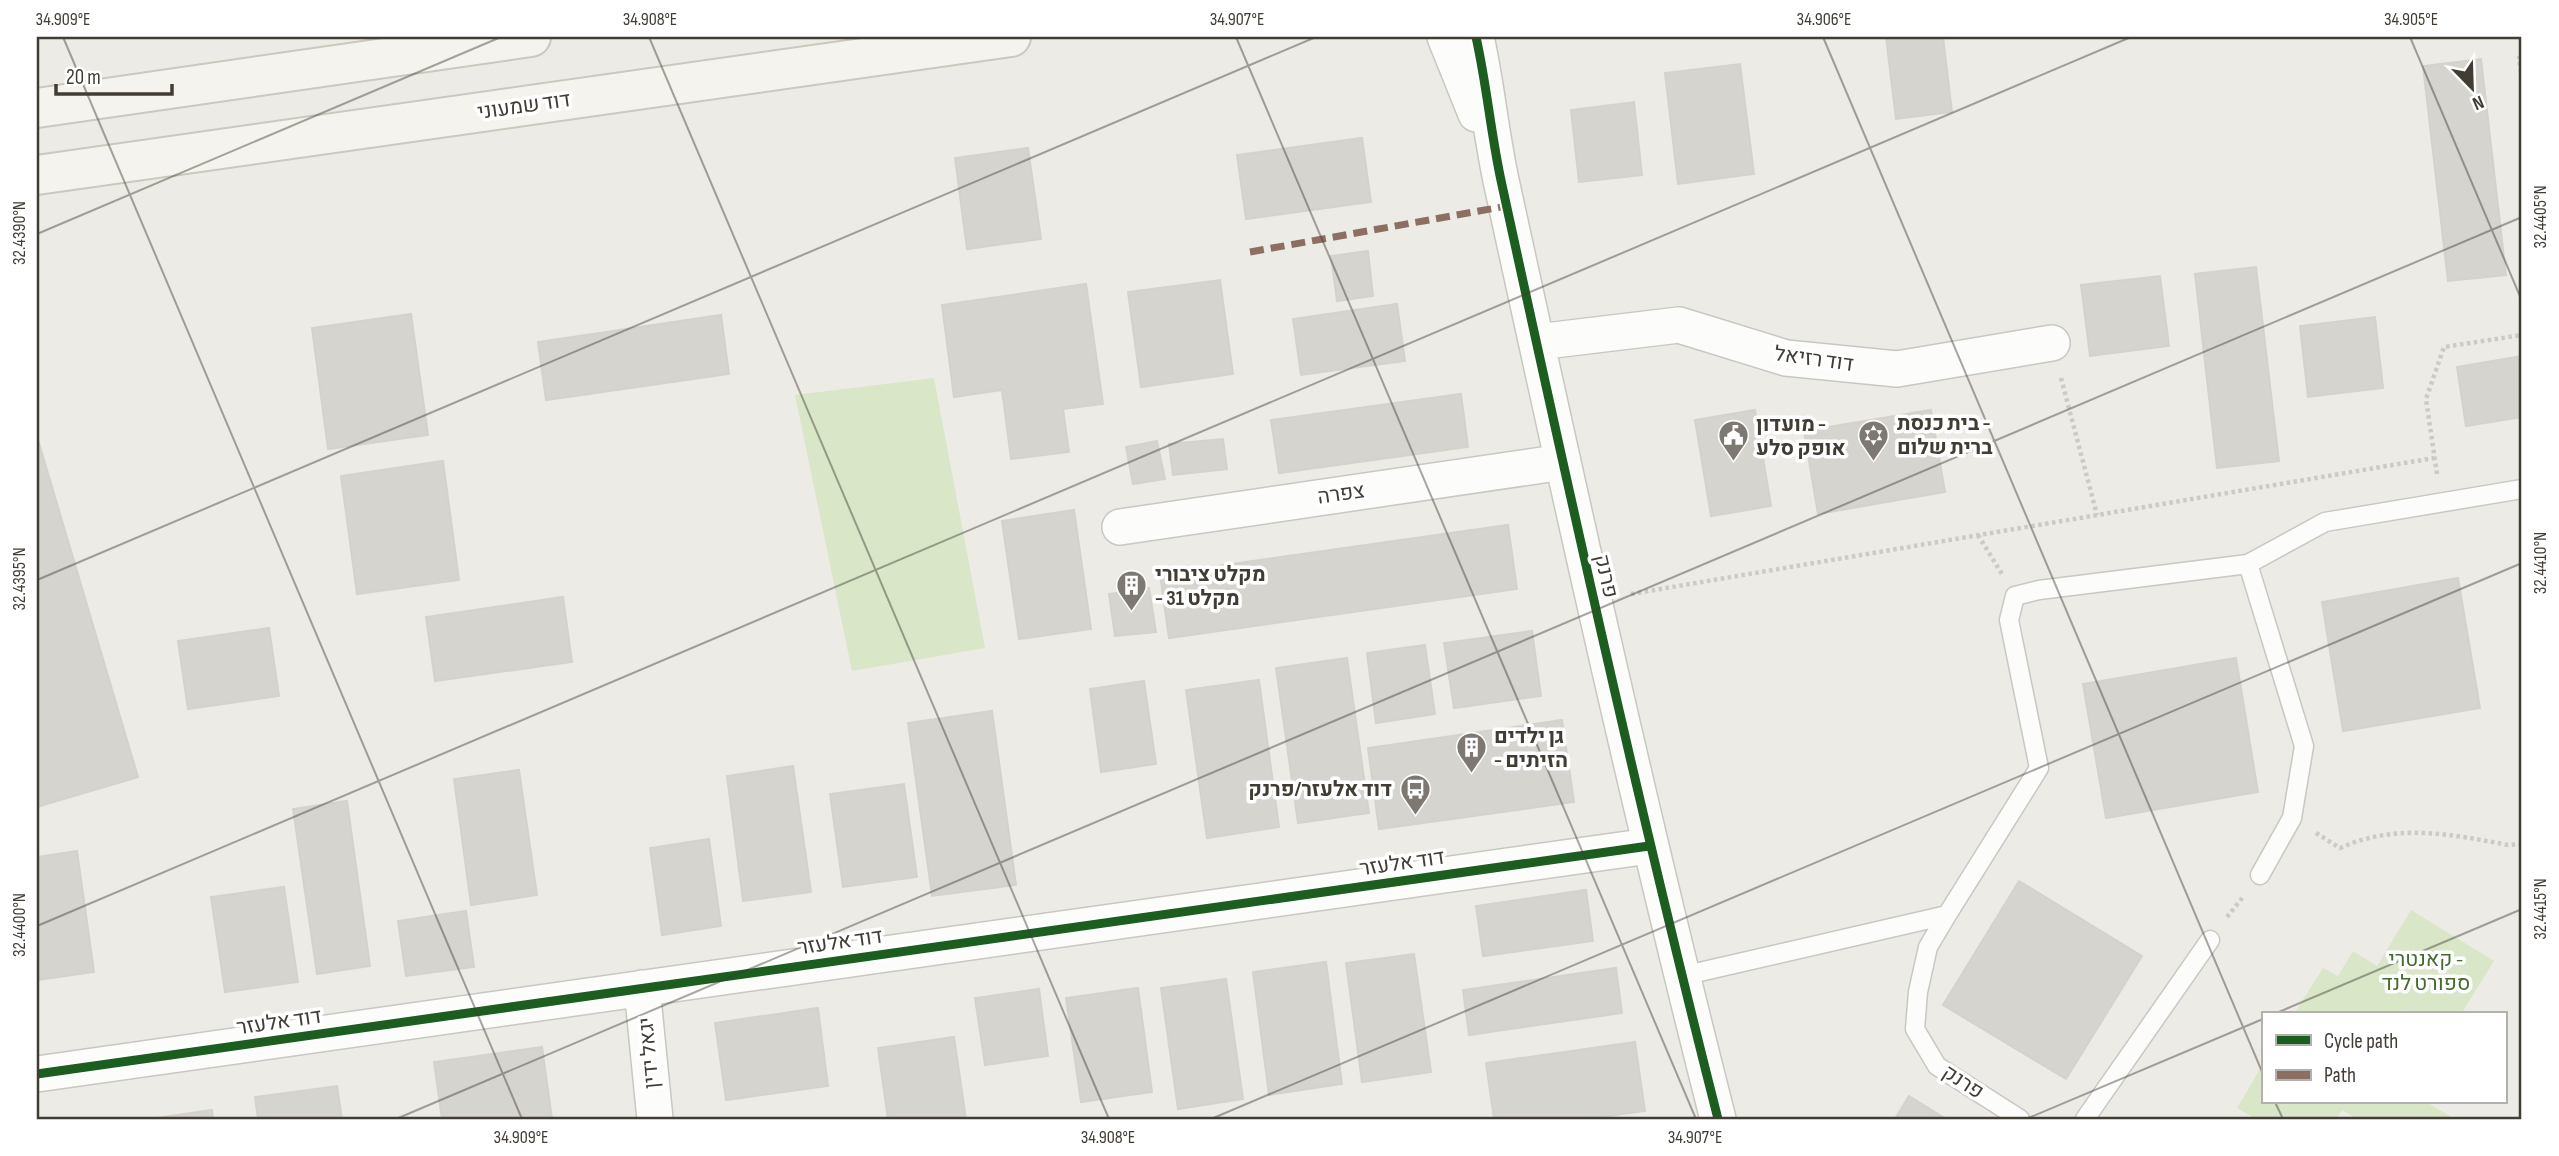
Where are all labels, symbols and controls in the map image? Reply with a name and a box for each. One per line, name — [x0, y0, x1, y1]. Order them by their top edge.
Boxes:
text: 34.909°E — [36, 9, 90, 30]
text: 34.908°E — [623, 9, 677, 30]
text: 34.907°E — [1210, 9, 1264, 30]
text: 34.906°E — [1797, 9, 1851, 30]
text: 34.905°E — [2384, 9, 2438, 30]
scale bar — [56, 52, 172, 96]
north arrow — [2436, 52, 2506, 122]
text: 20 m — [66, 65, 101, 90]
street label: דוד שמעוני — [476, 87, 572, 125]
text: N — [2469, 90, 2487, 115]
text: 32.4405°N — [2530, 185, 2551, 249]
text: 32.4390°N — [9, 201, 30, 265]
street label: דוד רזיאל — [1773, 341, 1855, 377]
place label: בית כנסת - ברית שלום — [1897, 411, 1993, 460]
place label: מועדון - אופק סלע — [1756, 412, 1846, 461]
synagogue icon: בית כנסת - ברית שלום — [1857, 418, 1891, 462]
public building icon: מועדון - אופק סלע — [1716, 419, 1750, 463]
street label: צפרה — [1316, 478, 1366, 510]
text: 32.4410°N — [2530, 532, 2551, 594]
text: 32.4395°N — [9, 547, 30, 611]
street label: פרנק — [1589, 552, 1623, 600]
place label: מקלט ציבורי - מקלט 31 — [1155, 562, 1266, 611]
building icon: מקלט ציבורי - מקלט 31 — [1115, 569, 1149, 613]
place label: גן ילדים - הזיתים — [1494, 724, 1568, 773]
building icon: גן ילדים - הזיתים — [1454, 731, 1488, 775]
bus stop icon: דוד אלעזר/פרנק — [1398, 772, 1432, 816]
place label: דוד אלעזר/פרנק — [1248, 777, 1392, 802]
street label: דוד אלעזר — [1358, 845, 1446, 881]
text: 32.4415°N — [2530, 878, 2551, 940]
text: 32.4400°N — [9, 893, 30, 957]
street label: דוד אלעזר — [796, 924, 884, 960]
park label: קאנטרי - ספורט לנד — [2382, 947, 2470, 996]
street label: דוד אלעזר — [235, 1004, 323, 1040]
legend — [2262, 1012, 2506, 1104]
street label: יגאל ידין — [633, 1016, 665, 1090]
text: Cycle path — [2324, 1029, 2398, 1054]
street label: פרנק — [1938, 1059, 1988, 1105]
text: Path — [2324, 1063, 2356, 1088]
text: 34.909°E — [494, 1127, 548, 1148]
text: 34.908°E — [1081, 1127, 1135, 1148]
text: 34.907°E — [1668, 1127, 1722, 1148]

